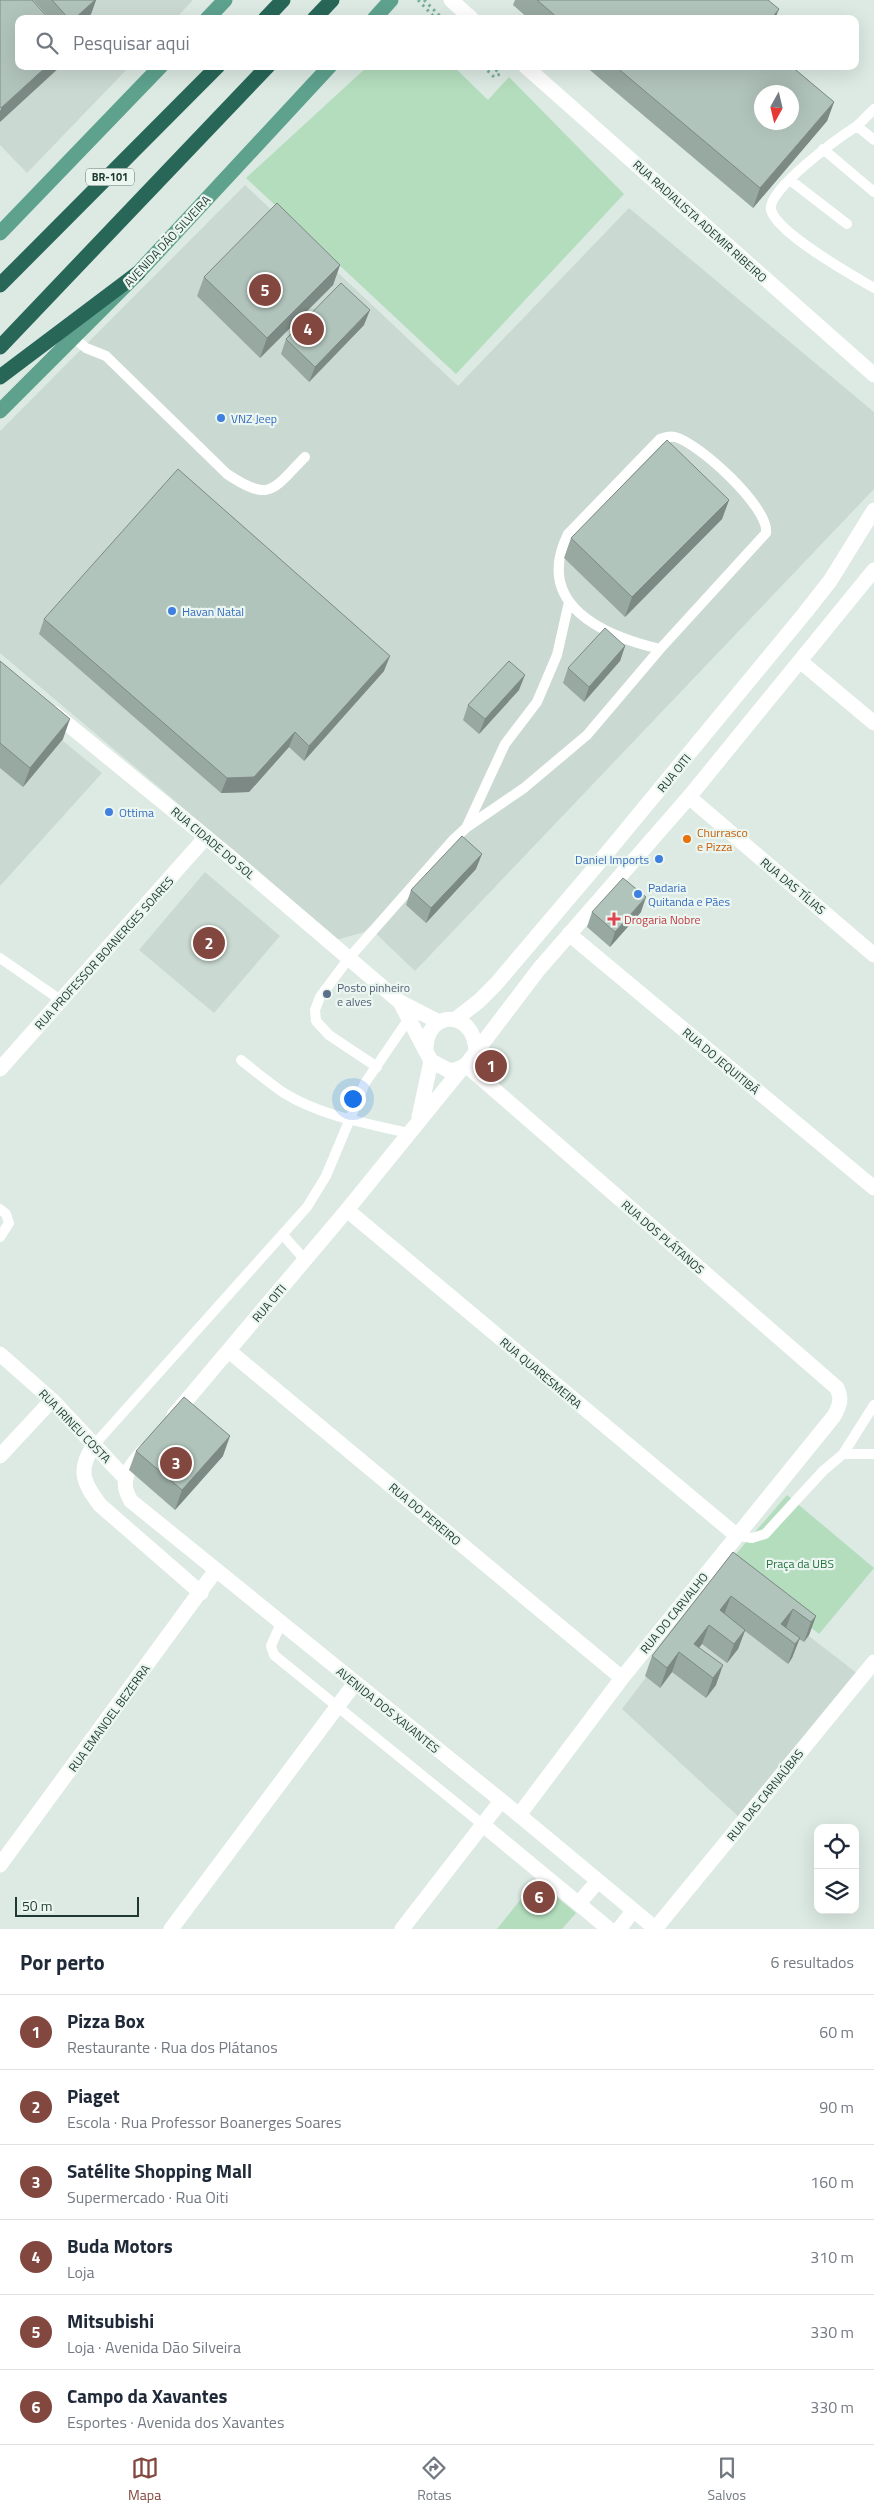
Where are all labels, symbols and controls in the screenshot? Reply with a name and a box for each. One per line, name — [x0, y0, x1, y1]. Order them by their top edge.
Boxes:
search box — [15, 15, 859, 70]
text: Pesquisar aqui — [73, 28, 190, 57]
icon: search — [33, 29, 61, 57]
north arrow — [754, 85, 799, 130]
street label: RUA RADIALISTA ADEMIR RIBEIRO — [629, 155, 771, 287]
road number: BR-101 — [86, 168, 134, 186]
street label: AVENIDA DÃO SILVEIRA — [119, 191, 215, 291]
pin: 5 — [249, 271, 281, 309]
pin: 4 — [292, 310, 324, 348]
place label: VNZ Jeep — [231, 409, 277, 428]
marker: VNZ Jeep — [215, 412, 227, 424]
place label: Havan Natal — [182, 602, 244, 621]
marker: Havan Natal — [166, 605, 178, 617]
street label: RUA OITI — [652, 750, 696, 796]
street label: RUA CIDADE DO SOL — [167, 802, 259, 884]
place label: Ottima — [119, 803, 154, 822]
marker: Ottima — [103, 806, 115, 818]
place label: Churrasco e Pizza — [697, 823, 748, 856]
marker: Churrasco e Pizza — [681, 833, 693, 845]
place label: Daniel Imports — [575, 850, 649, 869]
marker: Daniel Imports — [653, 853, 665, 865]
street label: RUA DAS TÍLIAS — [756, 853, 830, 919]
street label: RUA PROFESSOR BOANERGES SOARES — [30, 872, 178, 1034]
place label: Padaria Quitanda e Pães — [648, 878, 730, 911]
marker: Padaria Quitanda e Pães — [632, 888, 644, 900]
place label: Drogaria Nobre — [624, 910, 701, 929]
marker: Drogaria Nobre — [608, 913, 620, 925]
pin: 2 — [193, 924, 225, 962]
place label: Posto pinheiro e alves — [337, 978, 410, 1011]
marker: Posto pinheiro e alves — [321, 988, 333, 1000]
street label: RUA DO JEQUITIBÁ — [678, 1023, 764, 1099]
pin: 1 — [475, 1047, 507, 1085]
your location — [340, 1086, 366, 1112]
street label: RUA DOS PLÁTANOS — [617, 1196, 709, 1278]
street label: RUA OITI — [247, 1280, 291, 1326]
street label: RUA QUARESMEIRA — [496, 1333, 586, 1413]
street label: RUA IRINEU COSTA — [34, 1385, 116, 1467]
pin: 3 — [160, 1444, 192, 1482]
street label: RUA DO PEREIRO — [385, 1478, 465, 1550]
park label: Praça da UBS — [766, 1554, 834, 1573]
street label: RUA DO CARVALHO — [635, 1568, 713, 1658]
street label: RUA EMANOEL BEZERRA — [63, 1660, 155, 1776]
street label: AVENIDA DOS XAVANTES — [332, 1662, 444, 1758]
street label: RUA DAS CARNAÚBAS — [722, 1745, 808, 1845]
map controls — [814, 1824, 859, 1914]
button: locate — [814, 1824, 859, 1869]
button: layers — [814, 1869, 859, 1914]
pin: 6 — [523, 1878, 555, 1916]
scale bar — [15, 1894, 139, 1917]
text: 50 m — [22, 1895, 52, 1916]
text: Por perto — [20, 1946, 105, 1978]
text: 6 resultados — [770, 1950, 854, 1974]
text: Pizza Box — [67, 2006, 145, 2035]
text: 1 — [32, 2020, 40, 2044]
text: 60 m — [819, 2020, 854, 2044]
text: Restaurante · Rua dos Plátanos — [67, 2035, 278, 2059]
text: Piaget — [67, 2081, 120, 2110]
text: 2 — [32, 2095, 40, 2119]
text: 90 m — [819, 2095, 854, 2119]
text: Escola · Rua Professor Boanerges Soares — [67, 2110, 341, 2134]
text: Satélite Shopping Mall — [67, 2156, 252, 2185]
text: 3 — [32, 2170, 40, 2194]
text: 160 m — [810, 2170, 854, 2194]
text: Supermercado · Rua Oiti — [67, 2185, 229, 2209]
text: Buda Motors — [67, 2231, 173, 2260]
text: 4 — [32, 2245, 40, 2269]
text: 310 m — [810, 2245, 854, 2269]
text: Loja — [67, 2260, 95, 2284]
text: Mitsubishi — [67, 2306, 154, 2335]
text: 5 — [32, 2320, 40, 2344]
text: 330 m — [810, 2320, 854, 2344]
text: Loja · Avenida Dão Silveira — [67, 2335, 241, 2359]
text: Campo da Xavantes — [67, 2381, 227, 2410]
text: 6 — [32, 2395, 40, 2419]
text: 330 m — [810, 2395, 854, 2419]
text: Esportes · Avenida dos Xavantes — [67, 2410, 284, 2434]
tab: Mapa — [128, 2454, 161, 2505]
tab: Rotas — [417, 2454, 452, 2505]
tab: Salvos — [708, 2454, 746, 2505]

